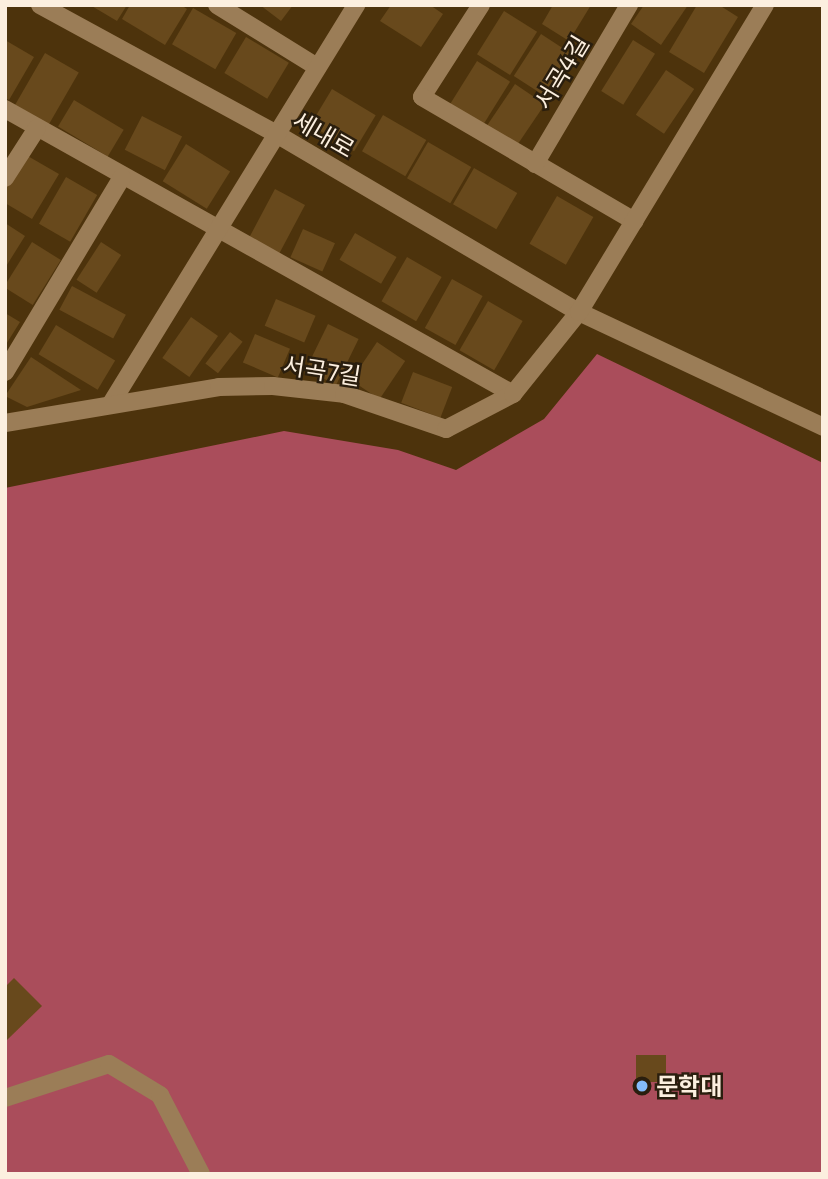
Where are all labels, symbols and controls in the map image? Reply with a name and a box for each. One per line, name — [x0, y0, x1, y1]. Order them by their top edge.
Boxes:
street label: 서곡4길 — [528, 30, 594, 114]
street label: 세내로 — [288, 105, 360, 163]
street label: 서곡7길 — [281, 350, 363, 390]
place label: 문학대 — [656, 1072, 722, 1100]
marker: 문학대 — [634, 1078, 650, 1094]

